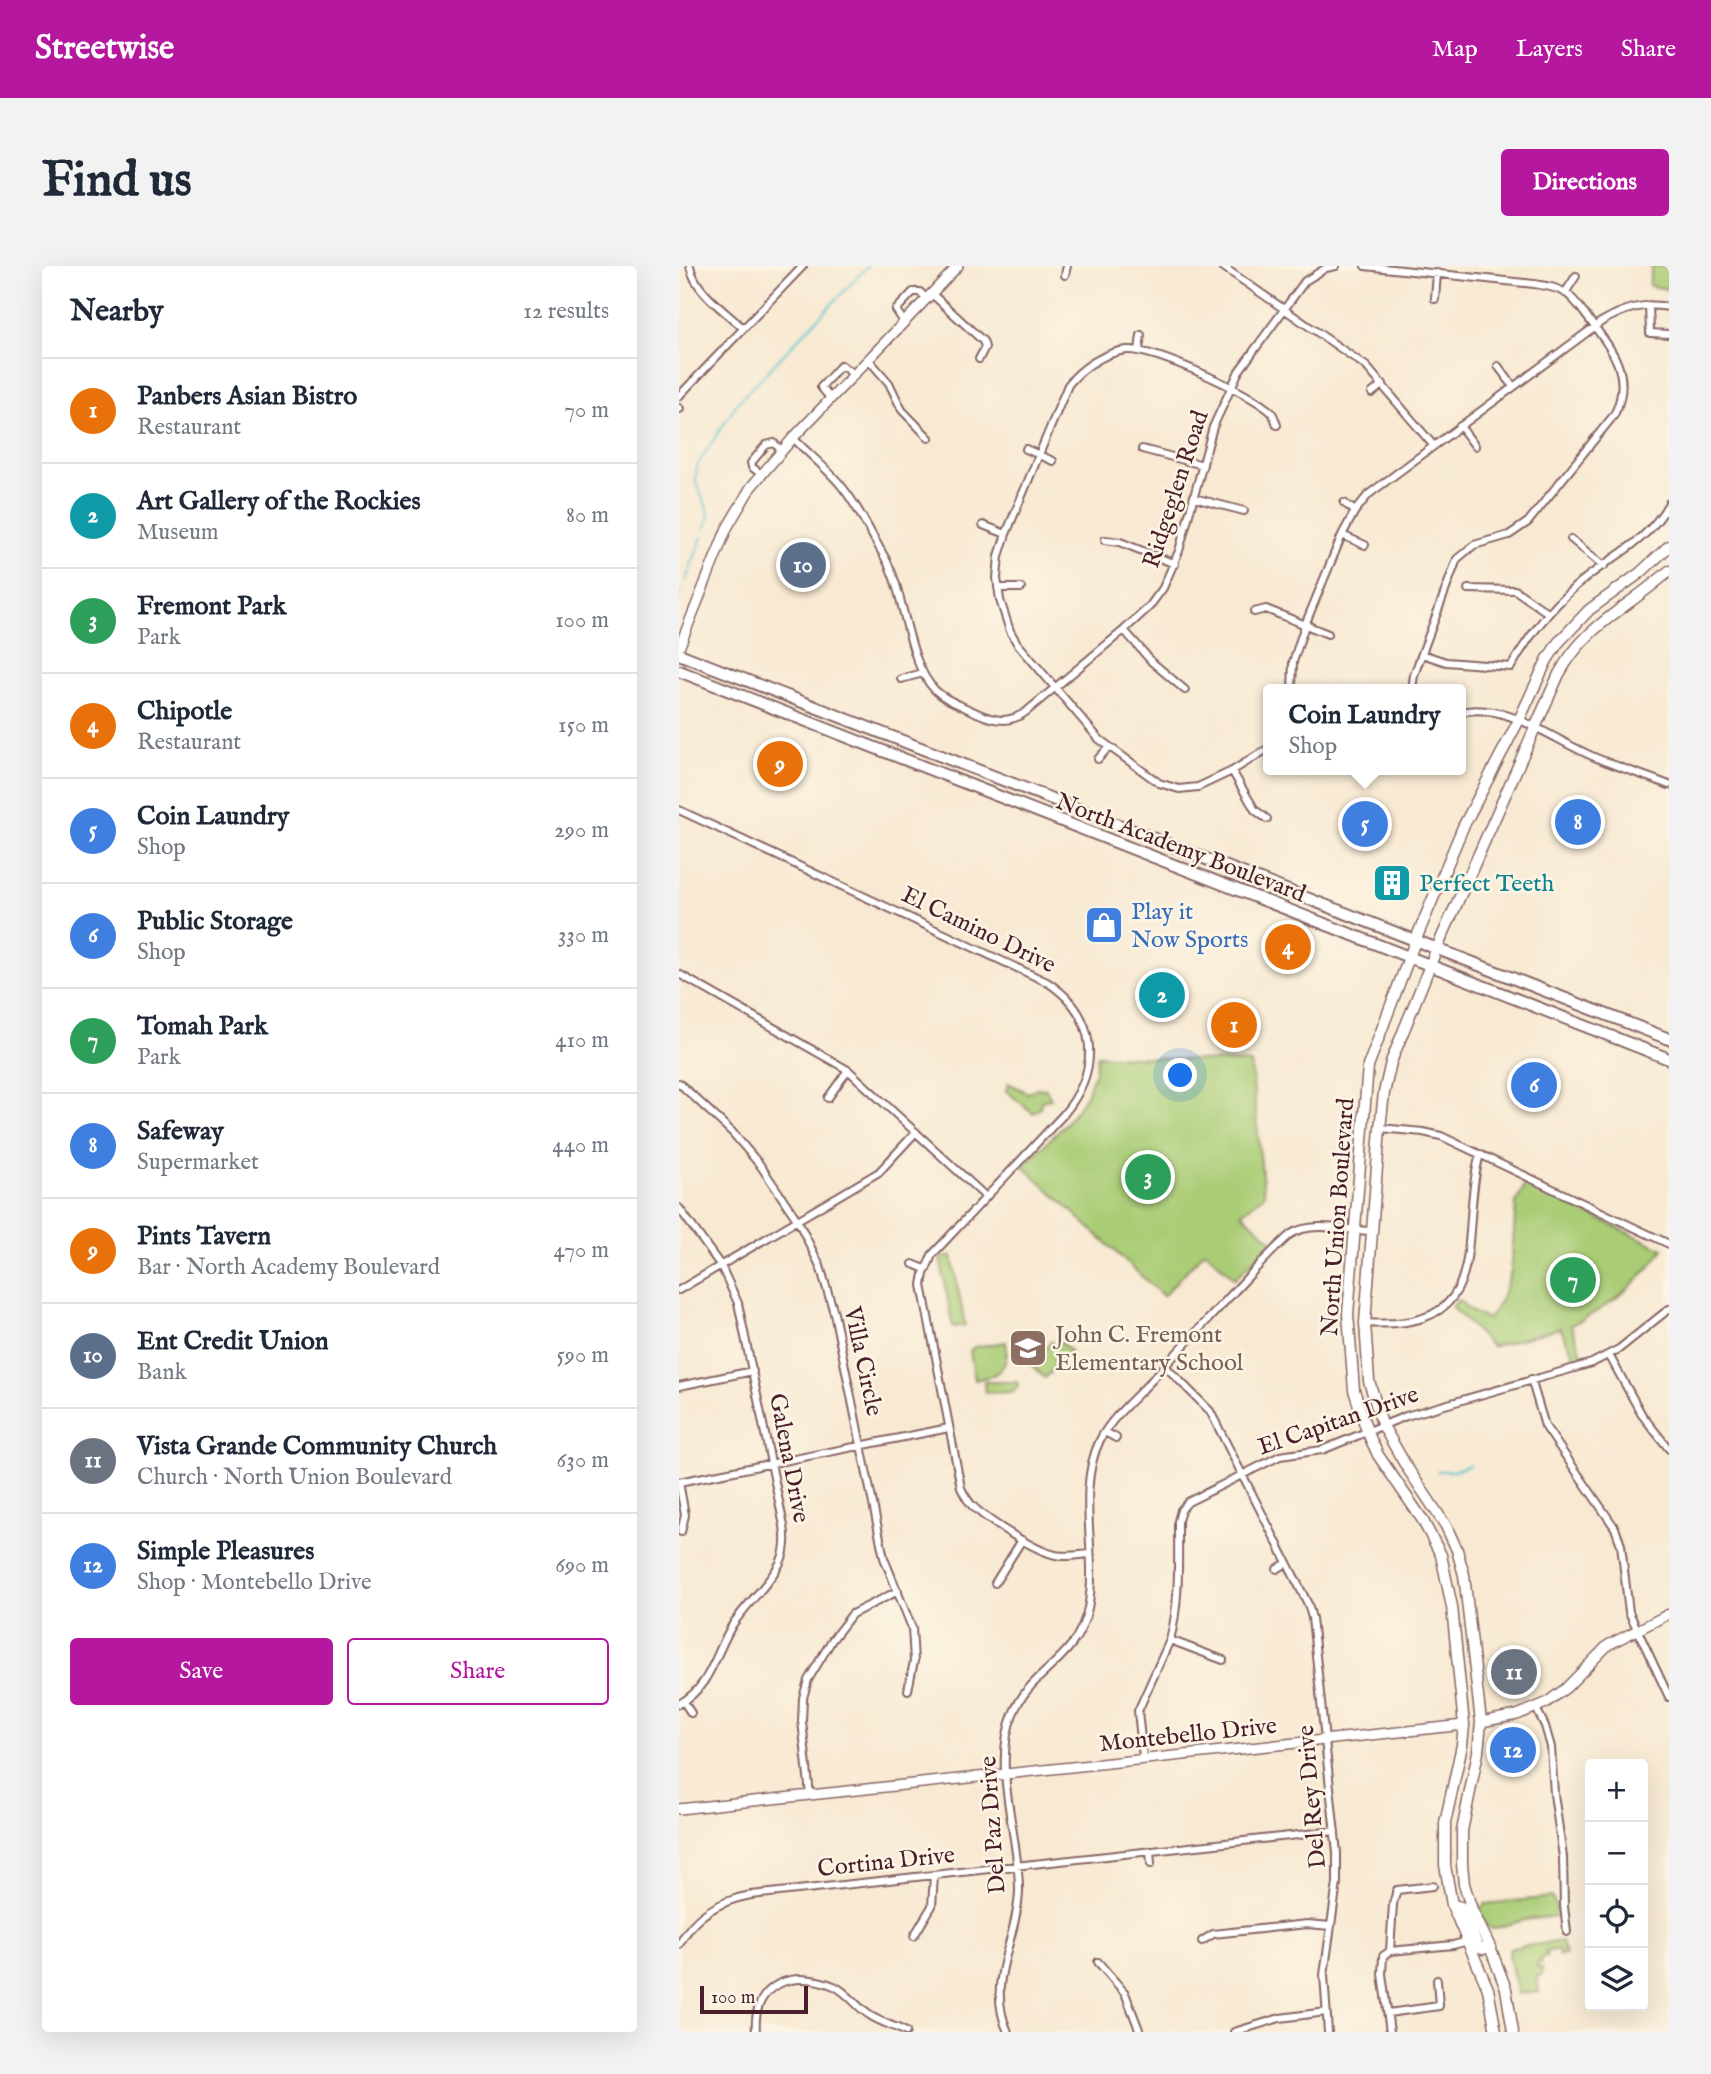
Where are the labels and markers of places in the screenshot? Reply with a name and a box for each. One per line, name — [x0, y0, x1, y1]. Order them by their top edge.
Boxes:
pin: 10 — [780, 539, 826, 591]
pin: 9 — [757, 738, 803, 790]
pin: 8 — [1555, 796, 1601, 848]
pin: 5 — [1342, 798, 1388, 850]
building icon: Perfect Teeth — [1371, 862, 1413, 904]
place label: Perfect Teeth — [1419, 869, 1554, 900]
place label: Play it Now Sports — [1131, 897, 1248, 956]
shop icon: Play it Now Sports — [1083, 904, 1125, 946]
pin: 4 — [1265, 921, 1311, 973]
pin: 2 — [1139, 969, 1185, 1021]
pin: 1 — [1211, 999, 1257, 1051]
pin: 6 — [1511, 1059, 1557, 1111]
pin: 3 — [1125, 1151, 1171, 1203]
pin: 7 — [1550, 1254, 1596, 1306]
place label: John C. Fremont Elementary School — [1052, 1320, 1244, 1379]
school or university icon: John C. Fremont Elementary School — [1007, 1327, 1049, 1369]
pin: 11 — [1491, 1646, 1537, 1698]
pin: 12 — [1490, 1724, 1536, 1776]

